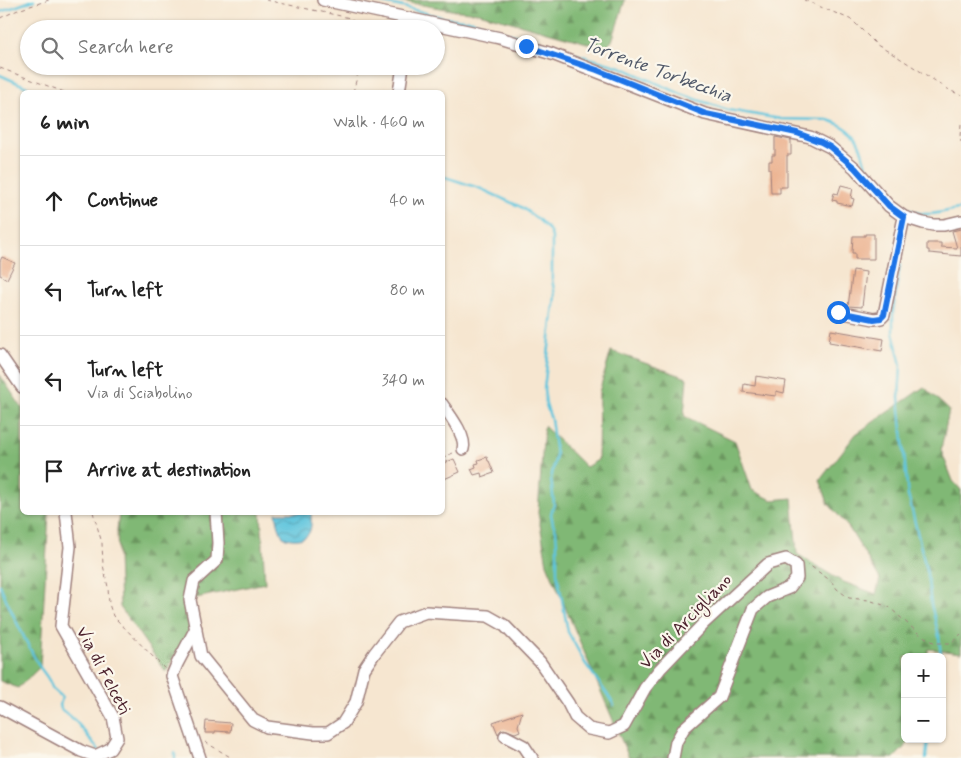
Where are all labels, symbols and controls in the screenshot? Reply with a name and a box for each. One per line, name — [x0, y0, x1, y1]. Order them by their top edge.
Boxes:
search box — [20, 20, 445, 75]
water label: Torrente Torbecchia — [580, 32, 736, 109]
icon: search — [38, 34, 66, 62]
text: Search here — [78, 35, 174, 60]
route end — [515, 35, 538, 58]
text: 6 min — [40, 109, 90, 137]
text: Walk · 460 m — [333, 112, 425, 133]
icon: ahead — [40, 187, 68, 215]
text: Continue — [87, 188, 158, 213]
text: 40 m — [389, 190, 425, 211]
icon: left — [40, 277, 68, 305]
text: Turn left — [87, 278, 163, 303]
text: 80 m — [390, 280, 425, 301]
route start — [827, 301, 850, 324]
text: Turn left — [87, 358, 163, 383]
icon: left — [40, 367, 68, 395]
text: 340 m — [381, 370, 425, 391]
text: Via di Sciabolino — [87, 383, 193, 404]
icon: arrive — [40, 457, 68, 485]
text: Arrive at destination — [87, 458, 251, 483]
street label: Via di Arcigliano — [634, 569, 738, 675]
street label: Via di Felceti — [70, 622, 136, 719]
map controls — [901, 653, 946, 743]
button: + — [901, 653, 946, 698]
button: − — [901, 698, 946, 743]

